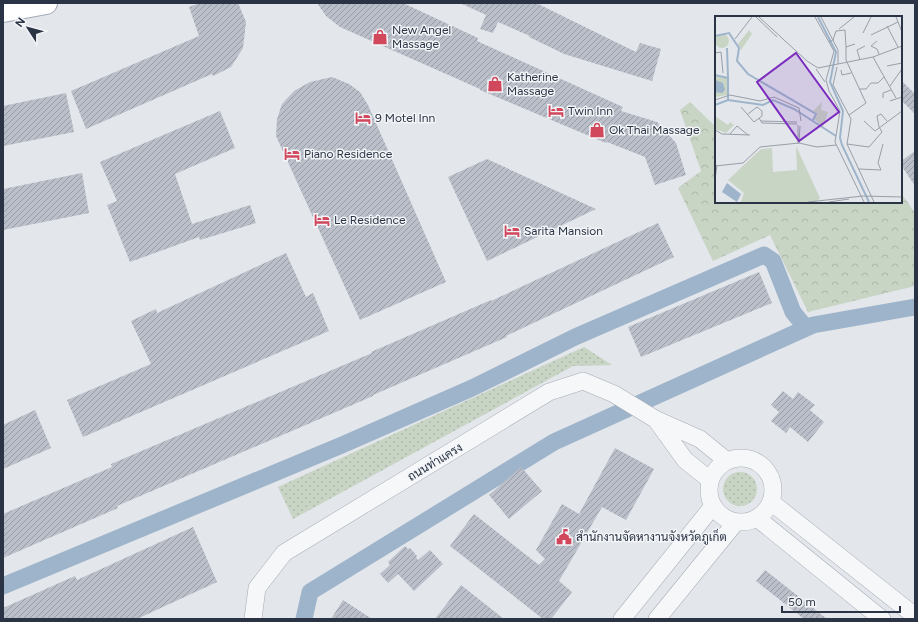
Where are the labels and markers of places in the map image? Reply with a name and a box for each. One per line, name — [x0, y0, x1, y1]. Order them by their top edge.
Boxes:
place label: New Angel Massage — [392, 23, 451, 51]
shop icon: New Angel Massage — [371, 28, 389, 46]
place label: Katherine Massage — [507, 70, 559, 98]
shop icon: Katherine Massage — [486, 75, 504, 93]
hotel icon: Twin Inn — [547, 102, 565, 120]
place label: Twin Inn — [568, 104, 613, 118]
hotel icon: 9 Motel Inn — [354, 109, 372, 127]
place label: 9 Motel Inn — [375, 111, 435, 125]
shop icon: Ok Thai Massage — [588, 121, 606, 139]
place label: Ok Thai Massage — [609, 123, 700, 137]
hotel icon: Piano Residence — [283, 145, 301, 163]
place label: Piano Residence — [304, 147, 393, 161]
hotel icon: Le Residence — [313, 211, 331, 229]
place label: Le Residence — [334, 213, 406, 227]
hotel icon: Sarita Mansion — [503, 222, 521, 240]
place label: Sarita Mansion — [524, 224, 603, 238]
public building icon: สำนักงานจัดหางานจังหวัดภูเก็ต — [555, 528, 573, 546]
place label: สำนักงานจัดหางานจังหวัดภูเก็ต — [576, 528, 727, 545]

